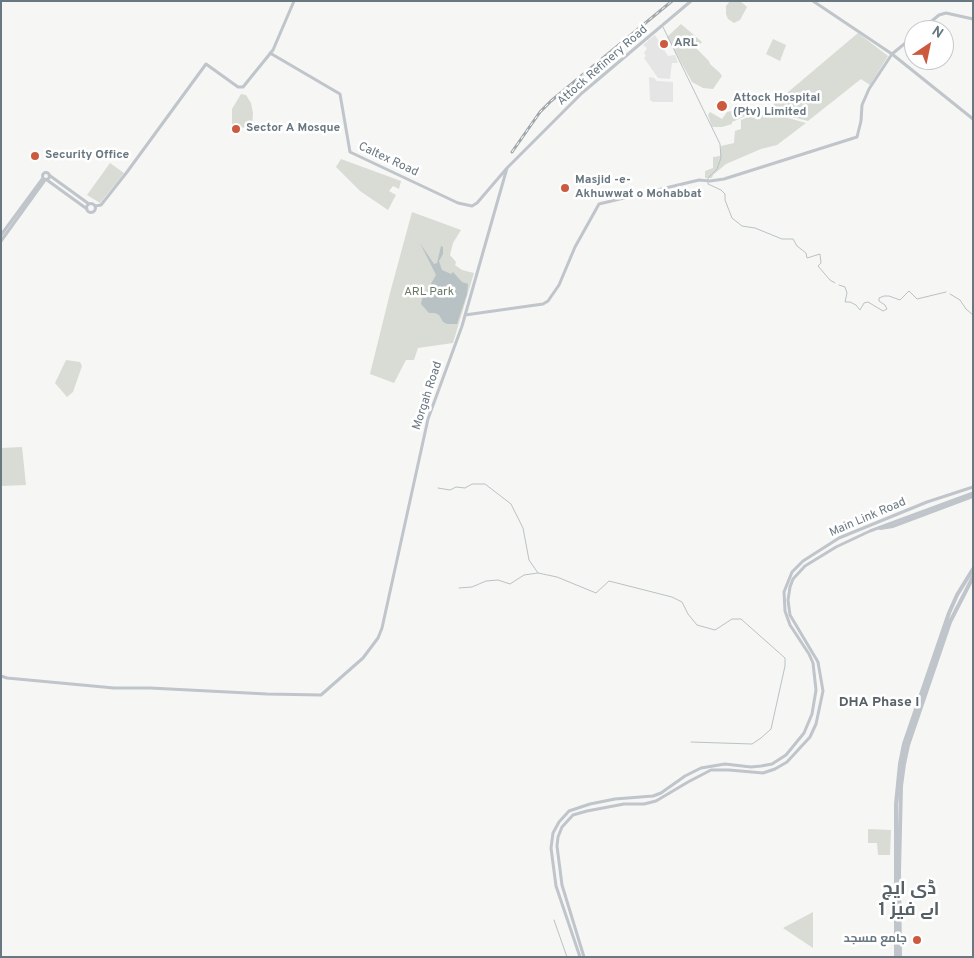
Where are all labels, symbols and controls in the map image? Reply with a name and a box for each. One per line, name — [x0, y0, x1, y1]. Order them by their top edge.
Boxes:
north arrow — [904, 20, 954, 70]
street label: Attock Refinery Road — [555, 23, 651, 109]
text: N — [928, 23, 946, 43]
place label: ARL — [674, 37, 698, 51]
marker: ARL — [658, 38, 670, 50]
place label: Attock Hospital (Ptv) Limited — [733, 92, 820, 120]
marker: Attock Hospital (Ptv) Limited — [715, 99, 729, 113]
place label: Sector A Mosque — [246, 122, 340, 136]
marker: Sector A Mosque — [230, 123, 242, 135]
street label: Caltex Road — [356, 140, 420, 180]
place label: Security Office — [45, 149, 129, 163]
marker: Security Office — [29, 150, 41, 162]
place label: Masjid -e- Akhuwwat o Mohabbat — [575, 174, 702, 202]
marker: Masjid -e- Akhuwwat o Mohabbat — [559, 182, 571, 194]
park label: ARL Park — [404, 286, 454, 300]
street label: Morgah Road — [410, 360, 446, 432]
street label: Main Link Road — [828, 495, 908, 541]
district label: DHA Phase I — [839, 695, 919, 711]
district label: ڈی ایچ اے فیز 1 — [879, 879, 939, 922]
place label: جامع مسجد — [844, 933, 907, 947]
marker: جامع مسجد — [911, 934, 923, 946]

